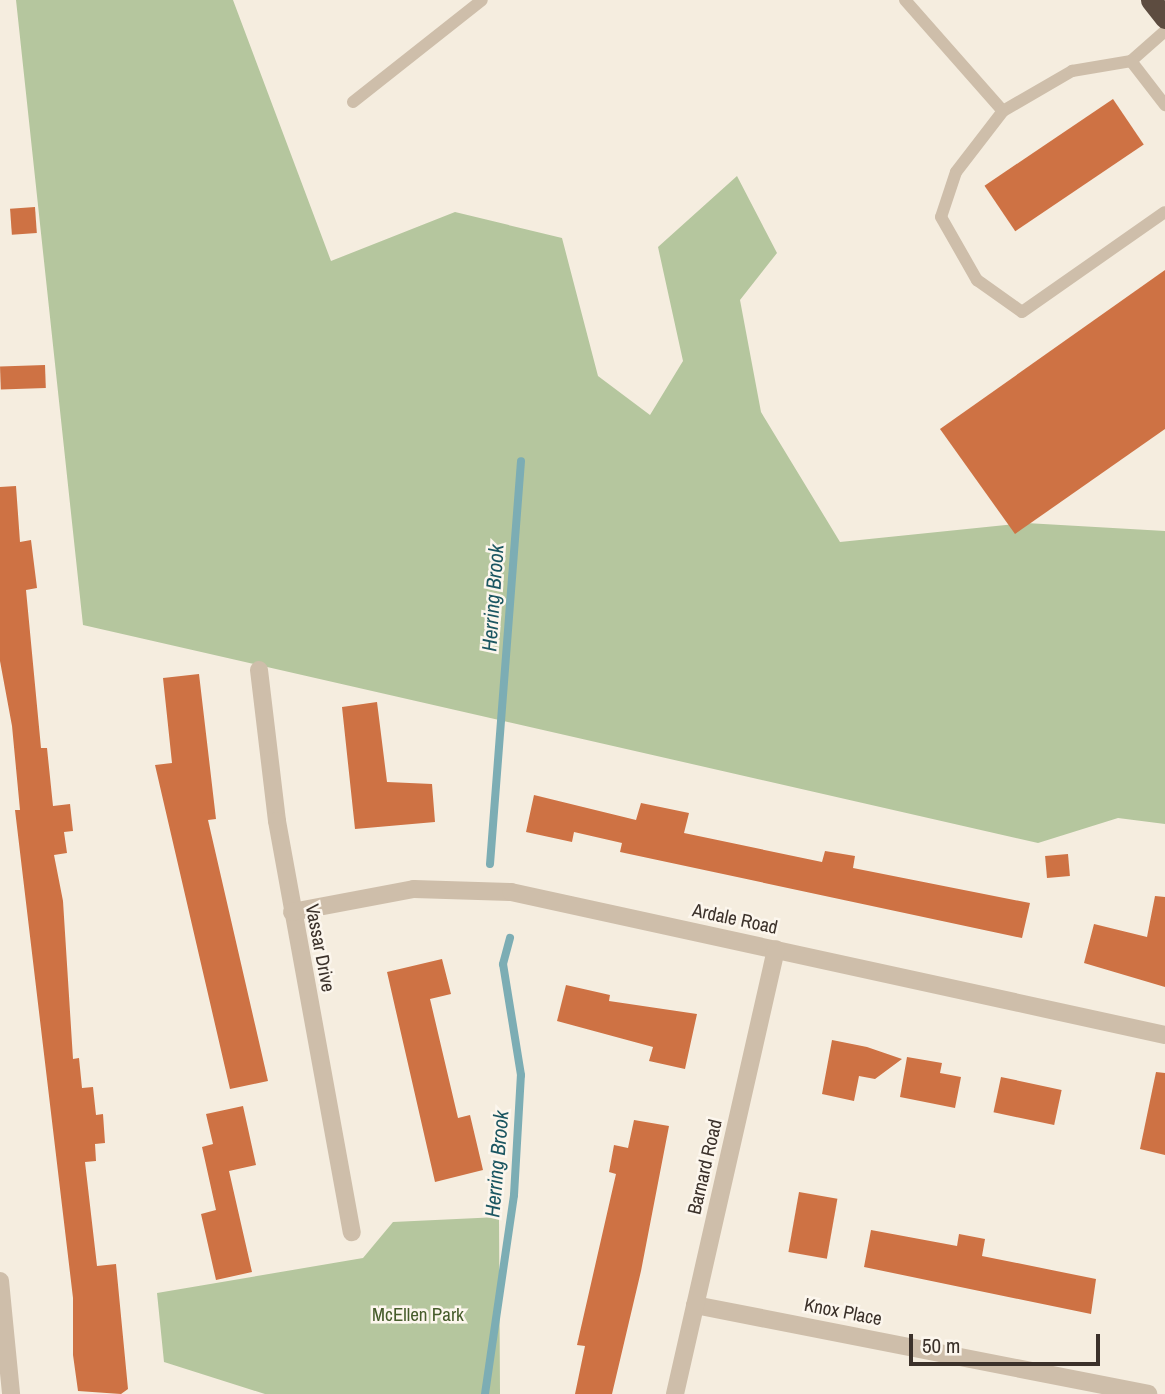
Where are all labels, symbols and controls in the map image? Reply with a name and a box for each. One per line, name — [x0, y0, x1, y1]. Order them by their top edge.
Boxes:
water label: Herring Brook — [477, 544, 509, 652]
street label: Ardale Road — [690, 899, 780, 939]
street label: Vassar Drive — [300, 902, 340, 994]
water label: Herring Brook — [480, 1110, 514, 1218]
street label: Barnard Road — [683, 1117, 727, 1217]
street label: Knox Place — [802, 1293, 884, 1331]
park label: McEllen Park — [372, 1304, 464, 1326]
scale bar — [913, 1320, 1104, 1364]
text: 50 m — [922, 1331, 960, 1360]

